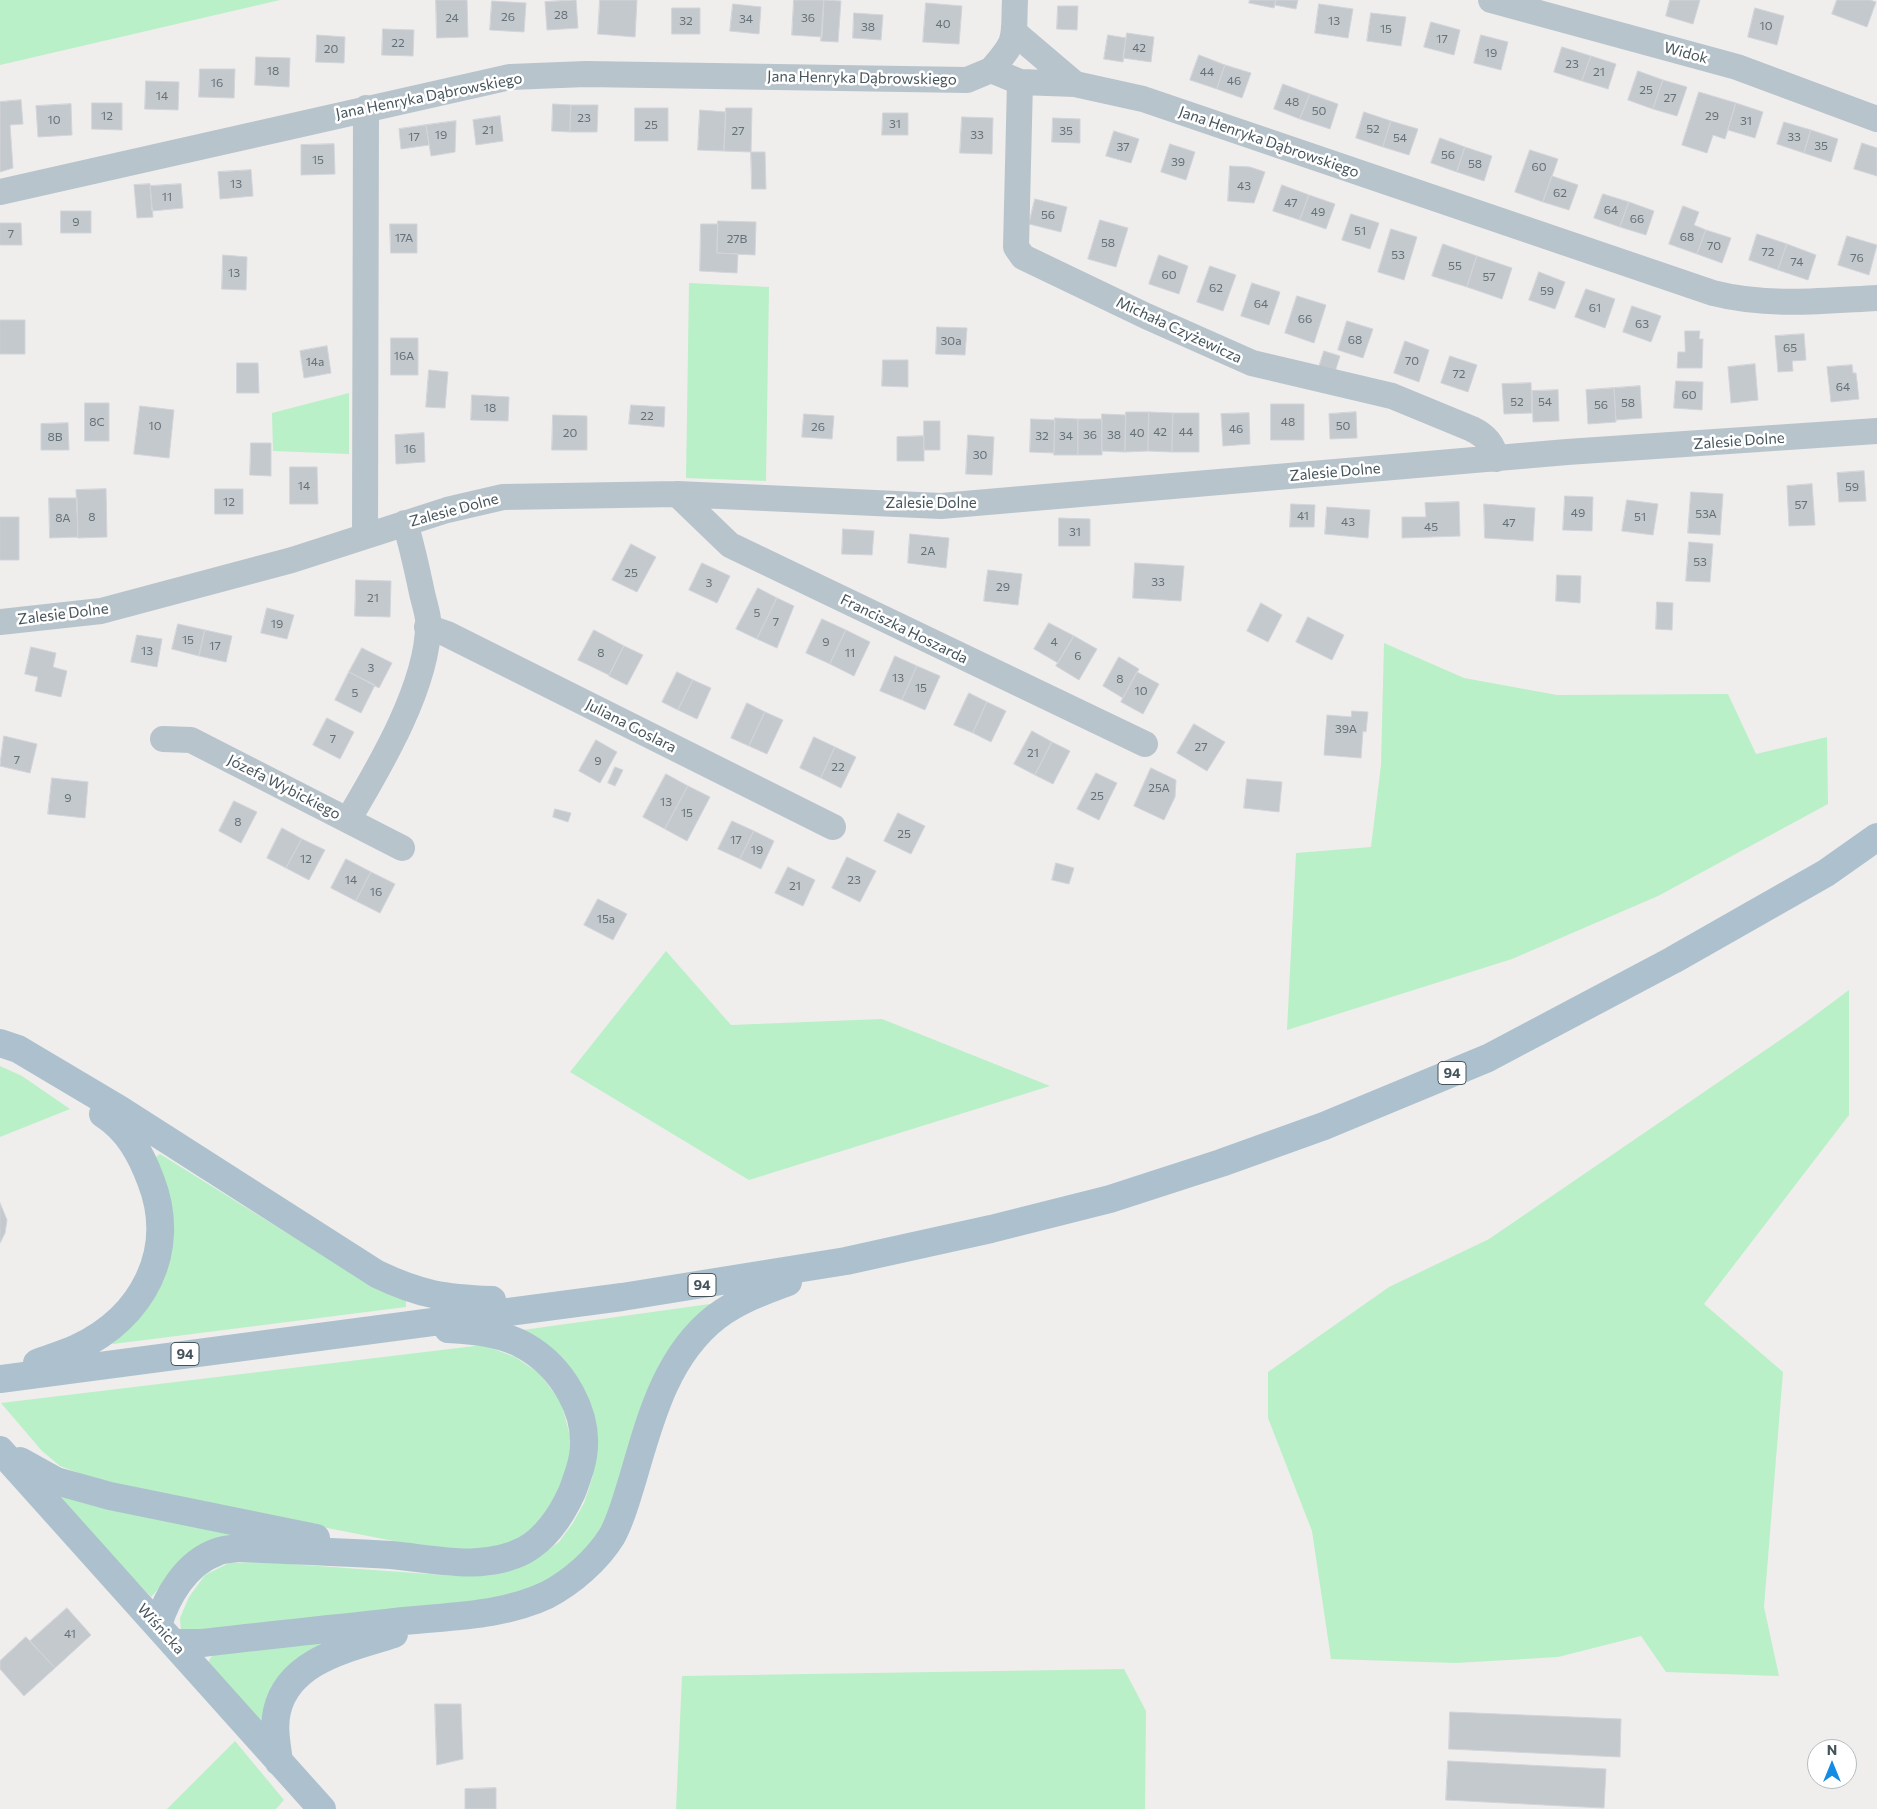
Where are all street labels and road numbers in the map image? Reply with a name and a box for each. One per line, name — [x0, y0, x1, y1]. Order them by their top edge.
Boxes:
street label: Widok — [1662, 38, 1710, 68]
street label: Jana Henryka Dąbrowskiego — [767, 67, 957, 89]
street label: Jana Henryka Dąbrowskiego — [334, 69, 524, 123]
street label: Jana Henryka Dąbrowskiego — [1176, 103, 1362, 181]
street label: Michała Czyżewicza — [1113, 293, 1245, 367]
street label: Zalesie Dolne — [1693, 429, 1785, 453]
street label: Zalesie Dolne — [1289, 459, 1381, 485]
street label: Zalesie Dolne — [408, 489, 500, 531]
street label: Zalesie Dolne — [885, 494, 977, 512]
street label: Franciszka Hoszarda — [837, 590, 971, 668]
street label: Zalesie Dolne — [17, 599, 109, 629]
street label: Juliana Goslara — [583, 695, 679, 757]
street label: Józefa Wybickiego — [224, 751, 344, 823]
road number: 94 — [1438, 1062, 1466, 1084]
road number: 94 — [688, 1274, 716, 1296]
road number: 94 — [171, 1342, 199, 1366]
street label: Wiśnicka — [134, 1600, 188, 1658]

